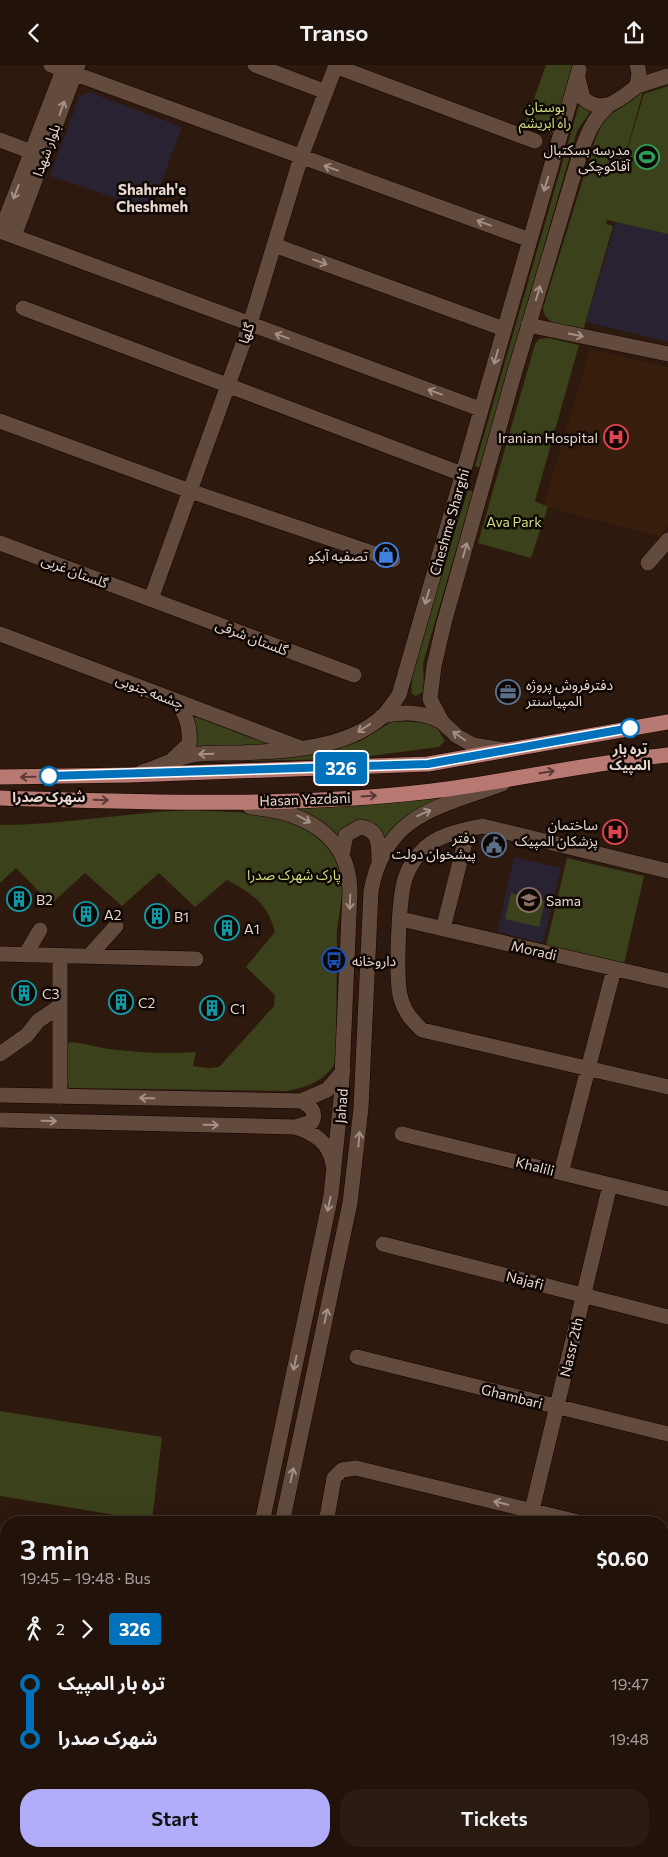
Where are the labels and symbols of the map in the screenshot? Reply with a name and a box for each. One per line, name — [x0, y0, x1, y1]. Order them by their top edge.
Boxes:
park label: بوستان راه ابریشم — [519, 98, 571, 134]
one-way arrow — [58, 101, 67, 117]
street label: بلوار شهدا — [29, 121, 64, 179]
place label: مدرسه بسکتبال آقاکوچکی — [543, 141, 631, 176]
sports icon: مدرسه بسکتبال آقاکوچکی — [634, 144, 660, 170]
one-way arrow — [324, 163, 339, 172]
one-way arrow — [541, 176, 551, 192]
district label: Shahrah'e Cheshmeh — [116, 180, 188, 215]
one-way arrow — [10, 184, 20, 199]
one-way arrow — [476, 218, 492, 227]
one-way arrow — [311, 258, 327, 267]
one-way arrow — [534, 285, 544, 301]
street label: گلها — [235, 320, 259, 346]
one-way arrow — [275, 331, 290, 340]
one-way arrow — [568, 331, 584, 340]
one-way arrow — [490, 348, 500, 364]
one-way arrow — [427, 387, 443, 396]
hospital icon: Iranian Hospital — [603, 424, 629, 450]
place label: Iranian Hospital — [498, 429, 598, 446]
street label: Cheshme Sharghi — [426, 467, 472, 577]
park label: Ava Park — [486, 513, 542, 530]
shop icon: تصفیه آبکو — [373, 542, 399, 568]
one-way arrow — [460, 542, 470, 558]
place label: تصفیه آبکو — [308, 547, 368, 565]
street label: گلستان غربی — [39, 551, 111, 592]
one-way arrow — [422, 589, 432, 605]
street label: گلستان شرقی — [213, 615, 291, 660]
street label: چشمه جنوبی — [113, 670, 186, 714]
place label: دفترفروش پروژه المپیاسنتر — [525, 676, 614, 711]
office icon: دفترفروش پروژه المپیاسنتر — [495, 679, 521, 705]
marker: تره بار المپیک — [620, 718, 640, 738]
one-way arrow — [357, 722, 371, 733]
one-way arrow — [452, 731, 466, 741]
place label: تره بار المپیک — [609, 740, 651, 774]
one-way arrow — [198, 749, 214, 759]
line badge: 326 — [312, 752, 370, 784]
marker: شهرک صدرا — [39, 766, 59, 786]
one-way arrow — [538, 767, 554, 777]
one-way arrow — [20, 772, 36, 781]
place label: شهرک صدرا — [12, 788, 86, 806]
street label: Hasan Yazdani — [259, 789, 351, 809]
one-way arrow — [360, 791, 376, 800]
one-way arrow — [93, 796, 109, 805]
one-way arrow — [416, 807, 431, 817]
one-way arrow — [296, 814, 311, 824]
place label: ساختمان پزشکان المپیک — [515, 816, 598, 851]
hospital icon: ساختمان پزشکان المپیک — [602, 819, 628, 845]
place label: دفتر پیشخوان دولت — [392, 829, 476, 864]
public building icon: دفتر پیشخوان دولت — [481, 832, 507, 858]
park label: پارک شهرک صدرا — [247, 866, 341, 885]
building icon: B2 — [6, 886, 32, 912]
school or university icon: Sama — [516, 887, 542, 913]
place label: B2 — [36, 891, 53, 908]
place label: Sama — [546, 892, 581, 909]
one-way arrow — [345, 894, 355, 910]
building icon: A2 — [73, 901, 99, 927]
building icon: B1 — [144, 903, 170, 929]
place label: A2 — [104, 906, 122, 923]
place label: B1 — [174, 908, 189, 925]
building icon: A1 — [214, 915, 240, 941]
place label: A1 — [244, 920, 260, 937]
street label: Moradi — [510, 937, 558, 963]
bus stop icon: داروخانه — [321, 947, 347, 973]
place label: داروخانه — [352, 952, 397, 970]
building icon: C3 — [11, 980, 37, 1006]
place label: C3 — [42, 985, 60, 1002]
building icon: C2 — [108, 989, 134, 1015]
place label: C2 — [138, 994, 156, 1011]
building icon: C1 — [199, 995, 225, 1021]
place label: C1 — [230, 1000, 246, 1017]
street label: Jahad — [331, 1088, 351, 1124]
one-way arrow — [140, 1093, 156, 1103]
one-way arrow — [40, 1116, 56, 1126]
one-way arrow — [203, 1120, 219, 1129]
one-way arrow — [354, 1131, 363, 1147]
street label: Khalili — [514, 1153, 556, 1179]
one-way arrow — [324, 1196, 333, 1212]
street label: Najafi — [505, 1267, 545, 1293]
one-way arrow — [322, 1308, 331, 1324]
street label: Nassr 2th — [556, 1316, 586, 1378]
one-way arrow — [290, 1355, 300, 1371]
street label: Ghambari — [480, 1380, 544, 1412]
one-way arrow — [288, 1467, 297, 1483]
one-way arrow — [493, 1498, 509, 1507]

